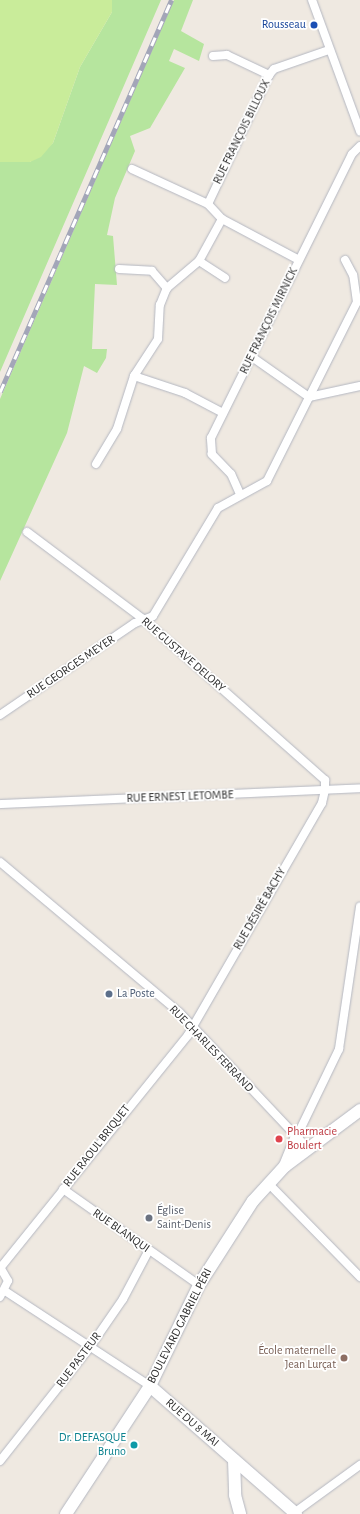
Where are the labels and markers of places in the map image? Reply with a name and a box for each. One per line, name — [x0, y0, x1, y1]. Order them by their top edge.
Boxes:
place label: Rousseau — [262, 18, 306, 32]
marker: Rousseau — [309, 20, 319, 30]
place label: La Poste — [117, 987, 155, 1001]
marker: La Poste — [104, 989, 114, 999]
place label: Pharmacie Boulert — [287, 1125, 337, 1153]
marker: Pharmacie Boulert — [274, 1134, 284, 1144]
place label: Église Saint-Denis — [157, 1204, 211, 1232]
marker: Église Saint-Denis — [144, 1213, 154, 1223]
place label: École maternelle Jean Lurçat — [258, 1344, 336, 1372]
marker: École maternelle Jean Lurçat — [339, 1353, 349, 1363]
place label: Dr. DEFASQUE Bruno — [59, 1431, 126, 1459]
marker: Dr. DEFASQUE Bruno — [129, 1440, 139, 1450]

